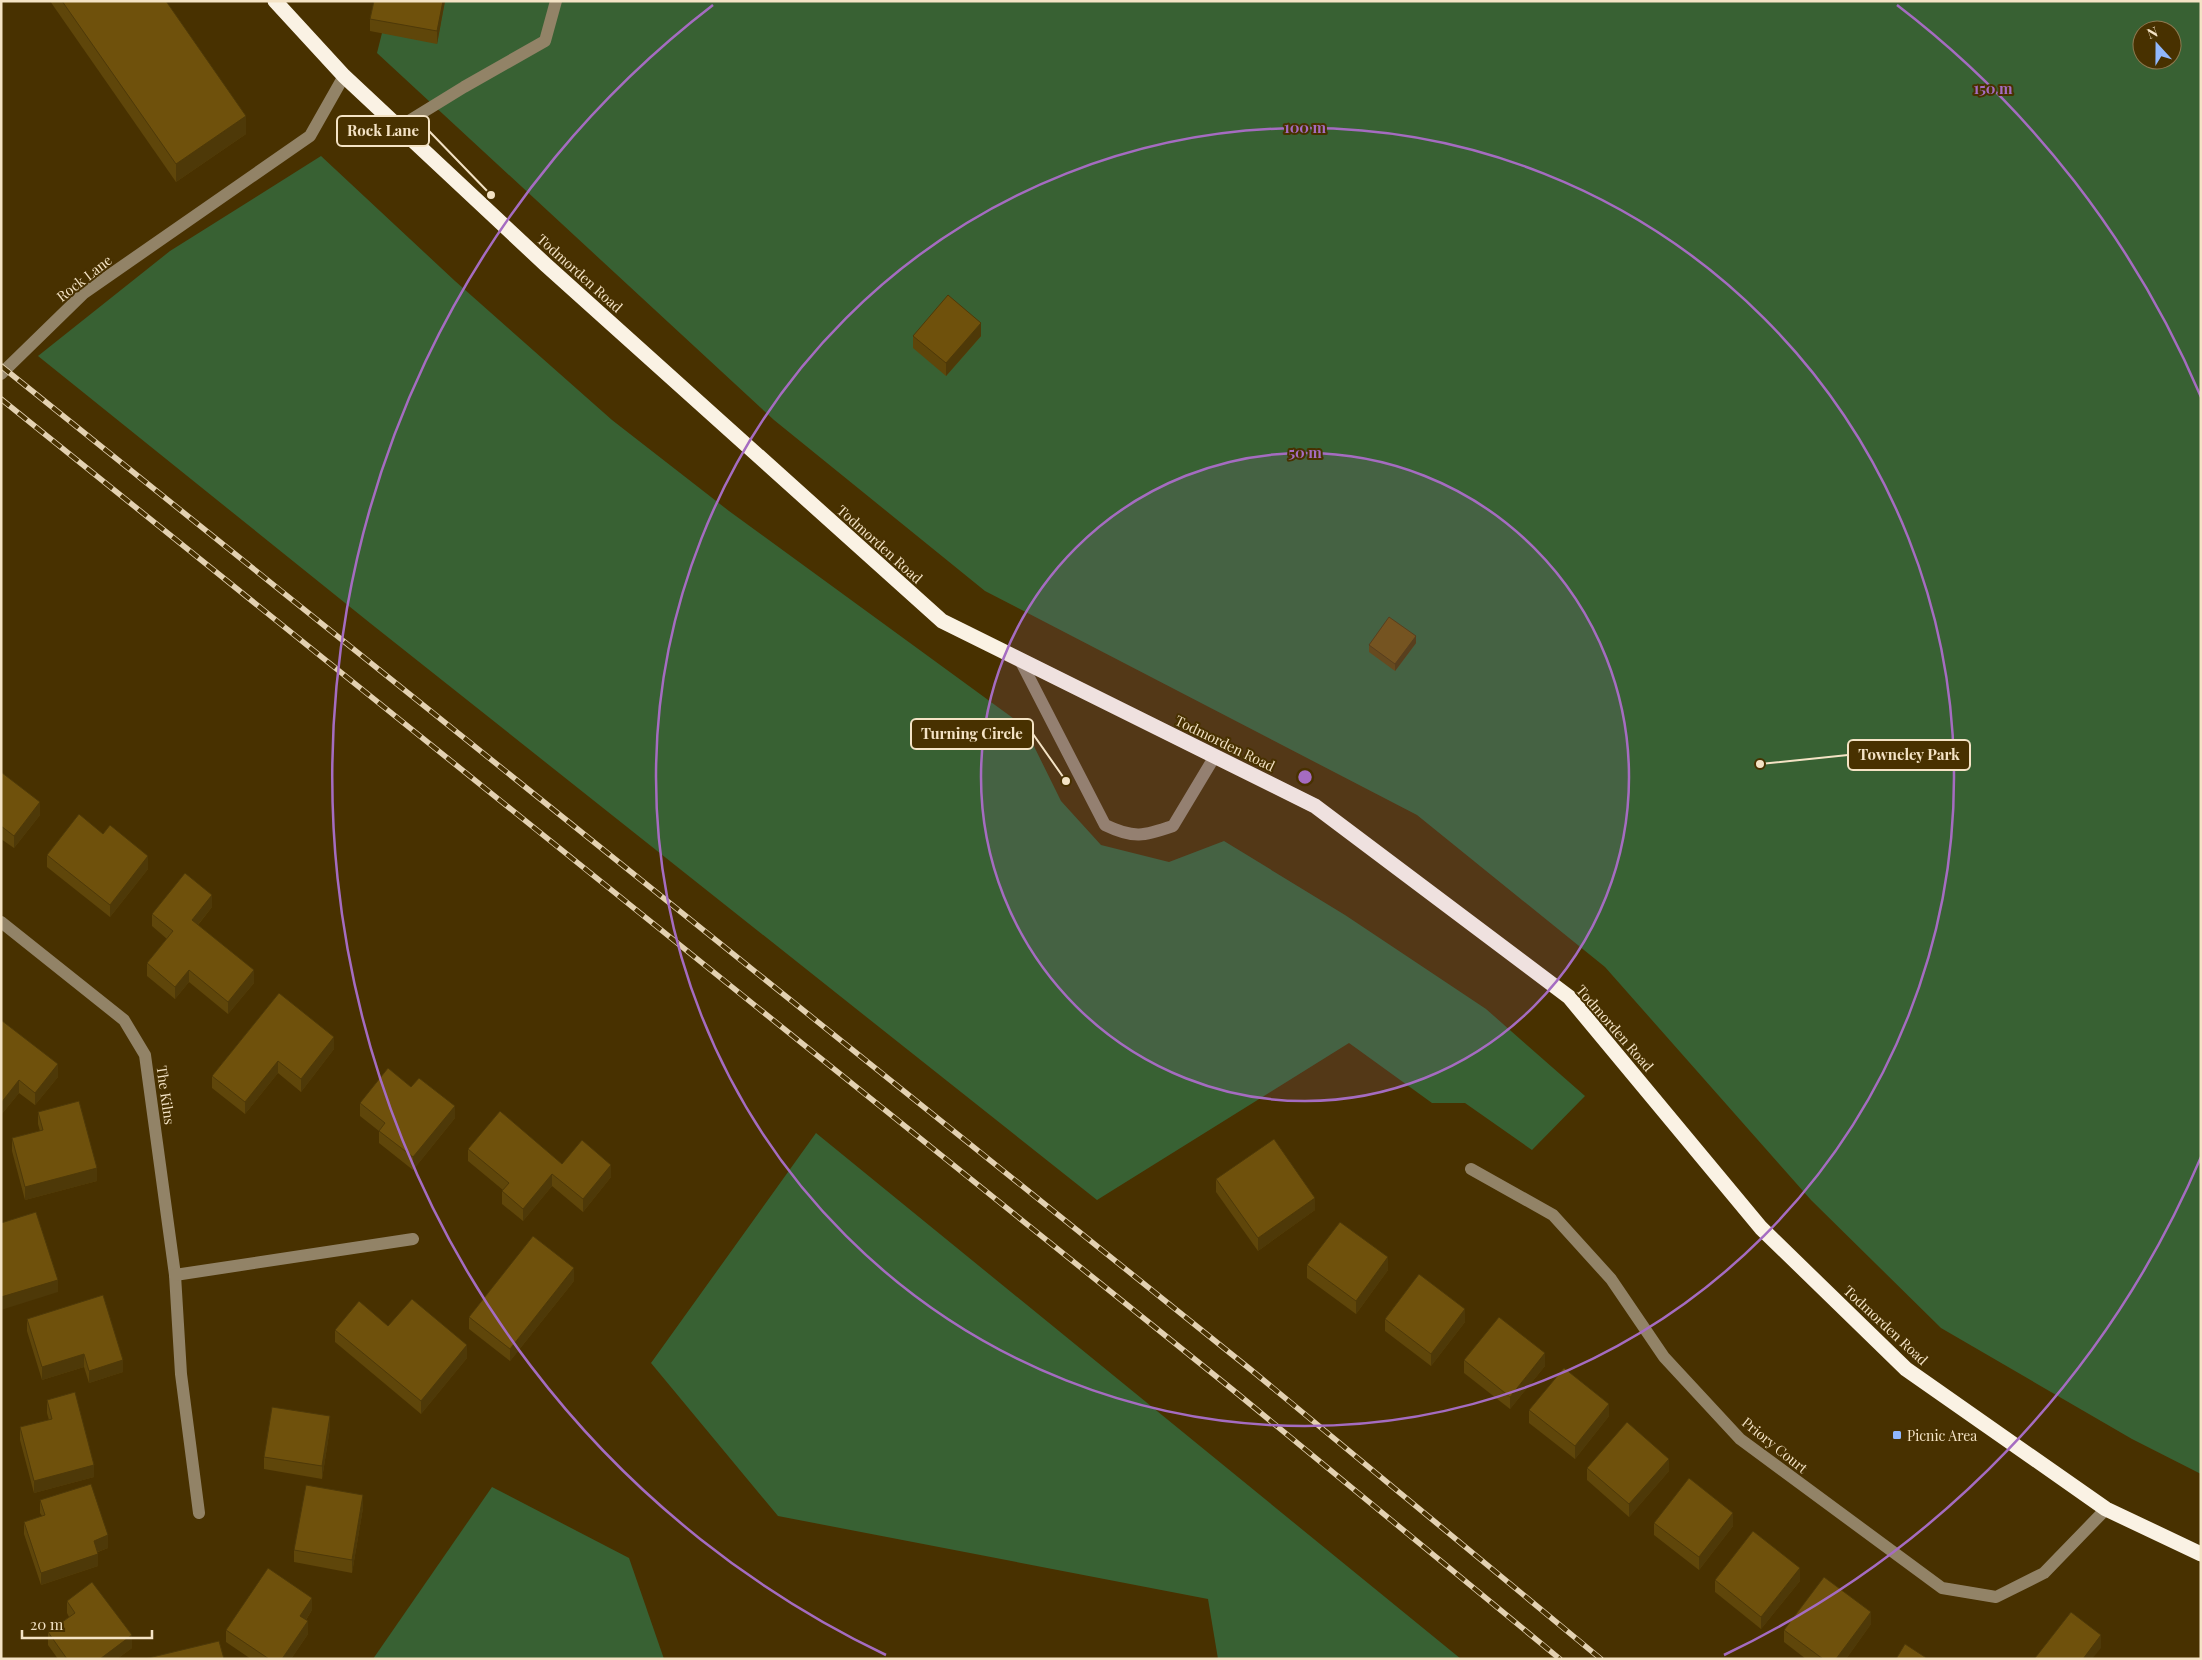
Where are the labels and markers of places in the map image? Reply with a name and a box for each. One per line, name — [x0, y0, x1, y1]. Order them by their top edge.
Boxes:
callout: Rock Lane — [337, 116, 429, 146]
callout: Turning Circle — [911, 719, 1033, 749]
callout: Towneley Park — [1848, 740, 1970, 770]
centre of rings — [1296, 768, 1314, 786]
place label: Picnic Area — [1907, 1426, 1977, 1445]
marker: Picnic Area — [1891, 1429, 1903, 1441]

